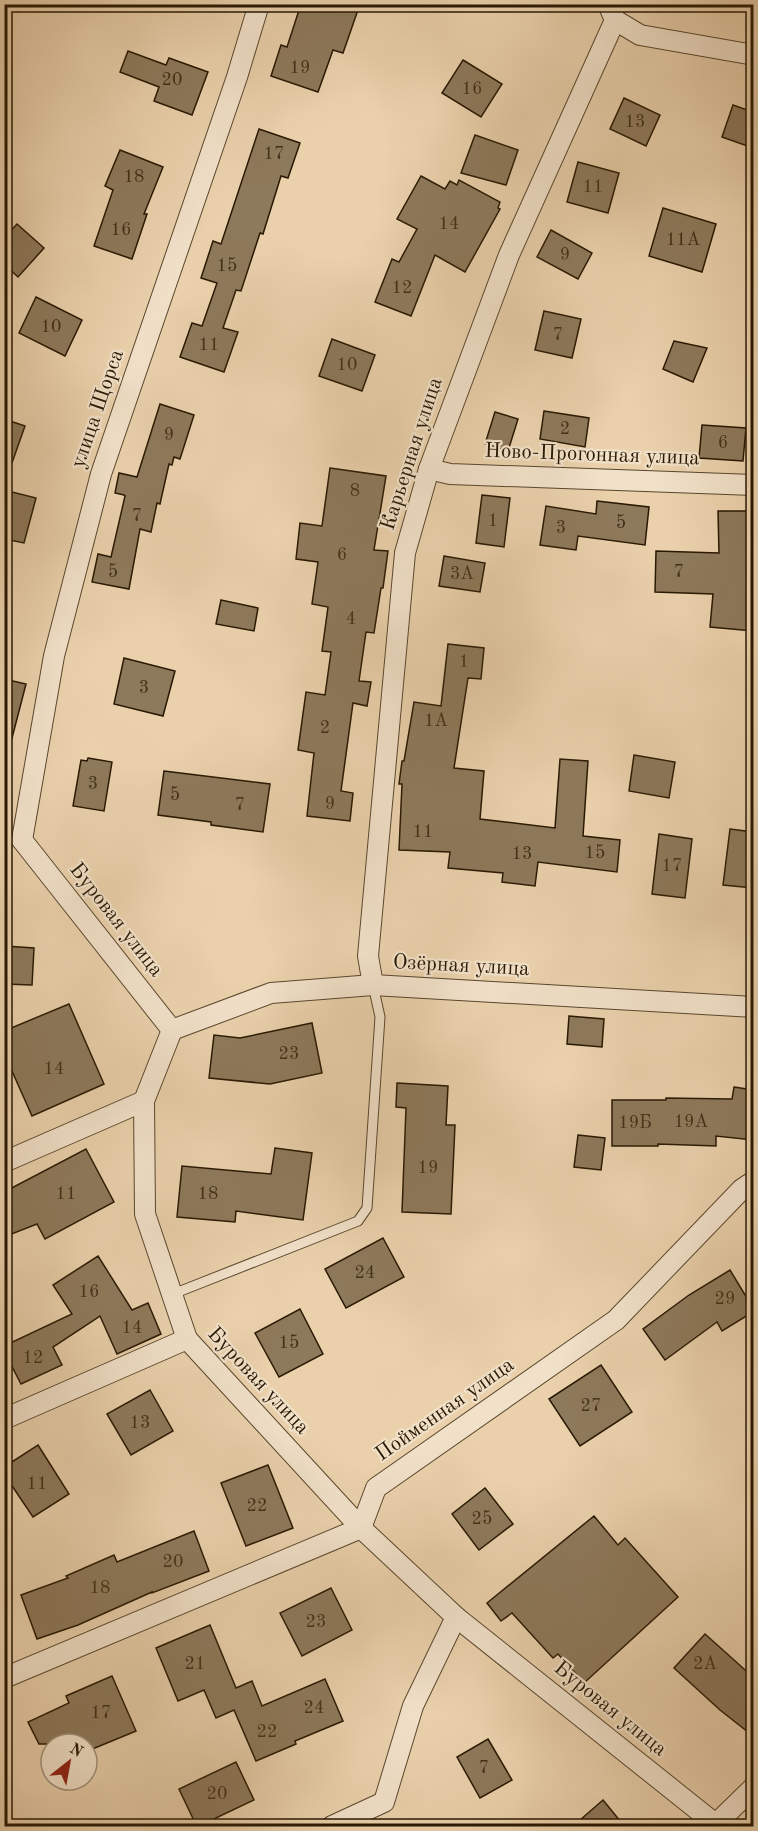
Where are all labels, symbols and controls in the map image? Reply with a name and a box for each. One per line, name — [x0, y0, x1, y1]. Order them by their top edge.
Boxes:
house number: 19 — [290, 59, 310, 77]
house number: 20 — [162, 71, 182, 89]
house number: 16 — [462, 80, 482, 98]
house number: 13 — [625, 113, 645, 131]
house number: 17 — [264, 145, 284, 163]
house number: 18 — [124, 168, 144, 186]
house number: 11 — [583, 178, 603, 196]
house number: 14 — [439, 215, 459, 233]
house number: 16 — [111, 221, 131, 239]
house number: 11А — [666, 231, 701, 249]
house number: 9 — [560, 246, 570, 264]
house number: 15 — [217, 257, 237, 275]
house number: 12 — [392, 279, 412, 297]
house number: 10 — [41, 318, 61, 336]
house number: 7 — [553, 326, 563, 344]
house number: 11 — [199, 336, 219, 354]
street label: улица Щорса — [68, 347, 128, 471]
house number: 10 — [337, 356, 357, 374]
street label: Карьерная улица — [377, 375, 447, 533]
house number: 2 — [560, 420, 570, 438]
house number: 9 — [164, 426, 174, 444]
house number: 6 — [718, 434, 728, 452]
street label: Ново-Прогонная улица — [484, 441, 700, 469]
house number: 8 — [350, 482, 360, 500]
house number: 7 — [132, 507, 142, 525]
house number: 1 — [488, 512, 498, 530]
house number: 5 — [616, 514, 626, 532]
house number: 3 — [556, 519, 566, 537]
house number: 6 — [337, 546, 347, 564]
house number: 5 — [108, 563, 118, 581]
house number: 7 — [674, 563, 684, 581]
house number: 3А — [450, 565, 474, 583]
house number: 4 — [346, 610, 356, 628]
house number: 1 — [459, 653, 469, 671]
house number: 3 — [139, 679, 149, 697]
house number: 1А — [424, 712, 448, 730]
house number: 2 — [320, 719, 330, 737]
house number: 3 — [88, 775, 98, 793]
house number: 5 — [170, 786, 180, 804]
house number: 9 — [325, 795, 335, 813]
house number: 7 — [235, 796, 245, 814]
house number: 11 — [413, 823, 433, 841]
house number: 15 — [585, 844, 605, 862]
house number: 13 — [512, 845, 532, 863]
house number: 17 — [662, 857, 682, 875]
street label: Буровая улица — [65, 859, 167, 981]
street label: Озёрная улица — [392, 952, 530, 980]
house number: 23 — [279, 1045, 299, 1063]
house number: 14 — [44, 1060, 64, 1078]
house number: 19А — [674, 1113, 709, 1131]
house number: 19Б — [618, 1114, 652, 1132]
house number: 19 — [418, 1159, 438, 1177]
house number: 11 — [56, 1185, 76, 1203]
house number: 18 — [198, 1185, 218, 1203]
house number: 24 — [355, 1264, 375, 1282]
house number: 16 — [79, 1283, 99, 1301]
house number: 29 — [715, 1290, 735, 1308]
house number: 14 — [122, 1319, 142, 1337]
street label: Буровая улица — [203, 1323, 313, 1439]
house number: 15 — [279, 1334, 299, 1352]
house number: 12 — [23, 1349, 43, 1367]
street label: Пойменная улица — [372, 1354, 518, 1466]
house number: 27 — [581, 1397, 601, 1415]
house number: 13 — [130, 1414, 150, 1432]
house number: 11 — [27, 1475, 47, 1493]
house number: 22 — [247, 1497, 267, 1515]
house number: 25 — [472, 1510, 492, 1528]
house number: 20 — [163, 1553, 183, 1571]
house number: 18 — [90, 1579, 110, 1597]
house number: 23 — [306, 1613, 326, 1631]
house number: 21 — [185, 1655, 205, 1673]
house number: 2А — [693, 1655, 717, 1673]
street label: Буровая улица — [550, 1657, 670, 1761]
house number: 24 — [304, 1699, 324, 1717]
house number: 17 — [91, 1704, 111, 1722]
house number: 22 — [257, 1723, 277, 1741]
north arrow — [39, 1732, 99, 1792]
text: N — [66, 1741, 86, 1761]
house number: 7 — [479, 1759, 489, 1777]
house number: 20 — [207, 1785, 227, 1803]

